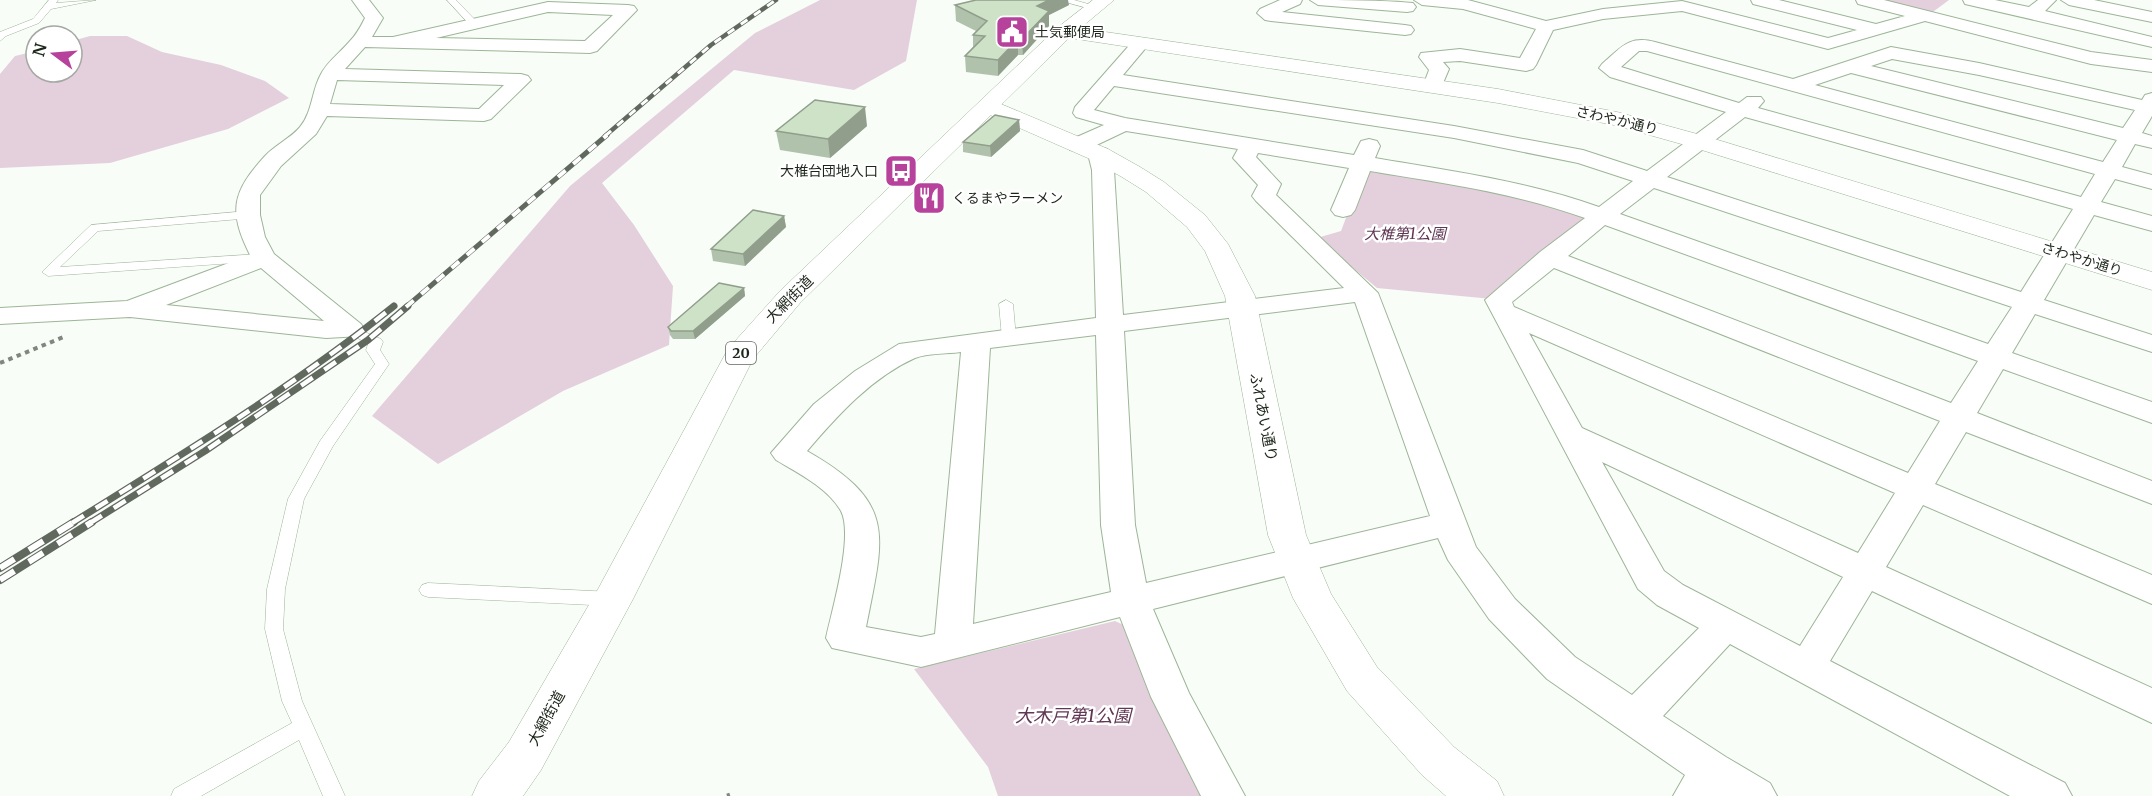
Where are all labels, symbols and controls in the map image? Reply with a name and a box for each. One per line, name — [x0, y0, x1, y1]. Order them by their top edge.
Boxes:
public building icon: 土気郵便局 — [994, 14, 1030, 50]
place label: 土気郵便局 — [1035, 23, 1105, 41]
north arrow — [24, 24, 84, 84]
text: N — [28, 41, 51, 59]
street label: さわやか通り — [1574, 102, 1660, 138]
bus stop icon: 大椎台団地入口 — [883, 153, 919, 189]
place label: 大椎台団地入口 — [780, 162, 878, 180]
restaurant icon: くるまやラーメン — [911, 180, 947, 216]
place label: くるまやラーメン — [952, 189, 1063, 207]
park label: 大椎第1公園 — [1364, 224, 1448, 243]
street label: さわやか通り — [2039, 238, 2125, 280]
street label: 大網街道 — [761, 271, 817, 327]
road number: 20 — [726, 342, 756, 364]
street label: ふれあい通り — [1246, 371, 1282, 463]
street label: 大網街道 — [523, 687, 569, 749]
park label: 大木戸第1公園 — [1015, 704, 1134, 727]

